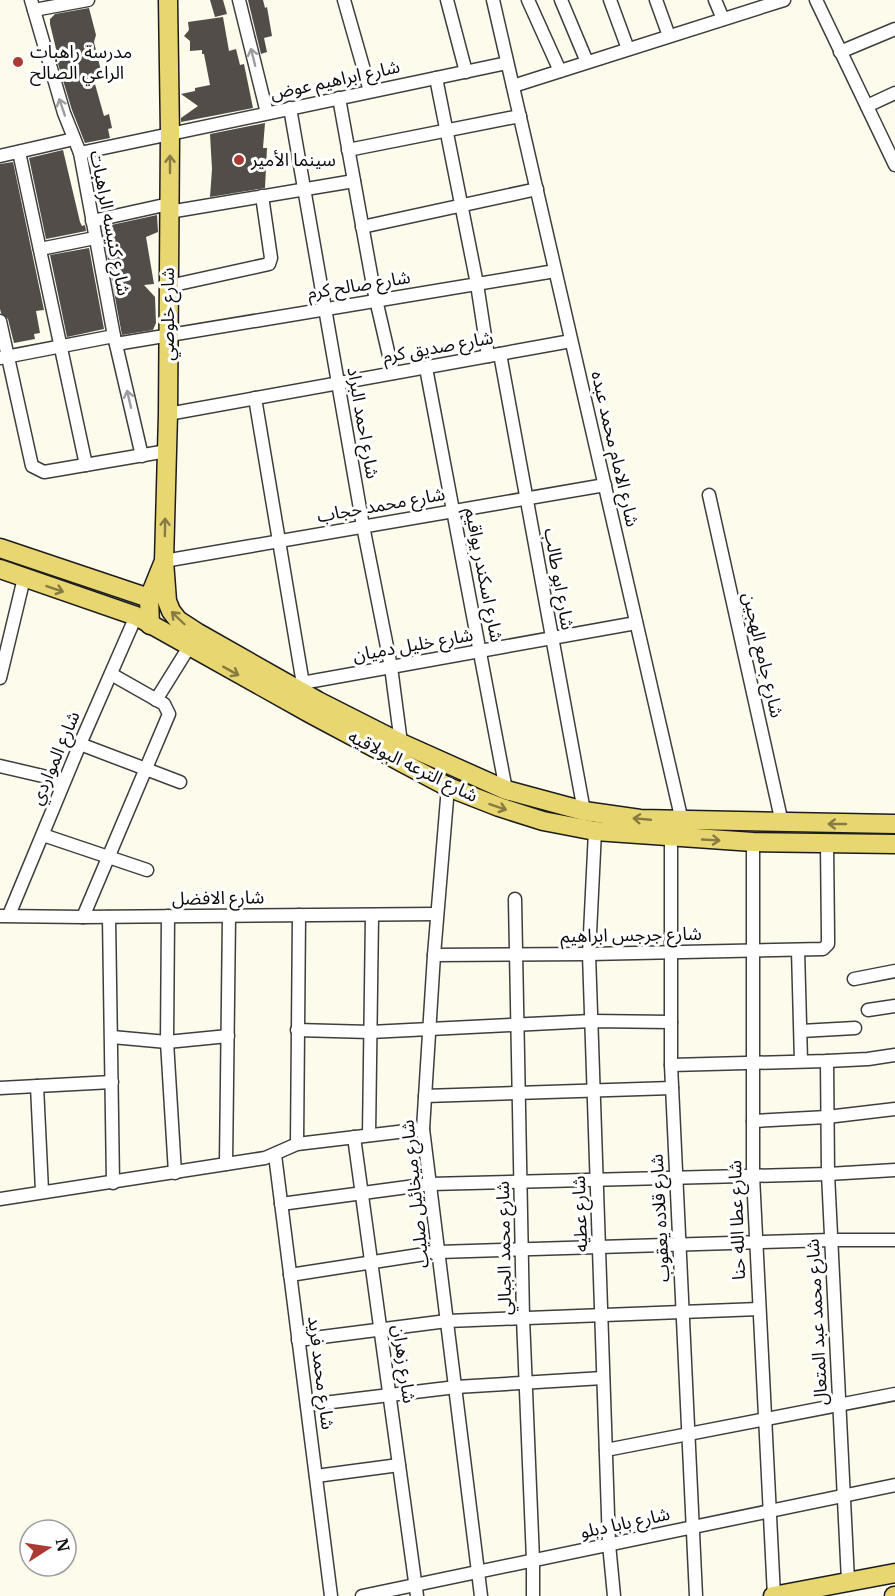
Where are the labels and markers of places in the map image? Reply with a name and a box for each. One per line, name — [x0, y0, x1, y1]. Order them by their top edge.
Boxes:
place label: مدرسة راهبات الراعي الصالح — [30, 40, 132, 86]
marker: مدرسة راهبات الراعي الصالح — [11, 55, 25, 69]
place label: سينما الأمير — [250, 148, 336, 171]
marker: سينما الأمير — [232, 153, 246, 167]

